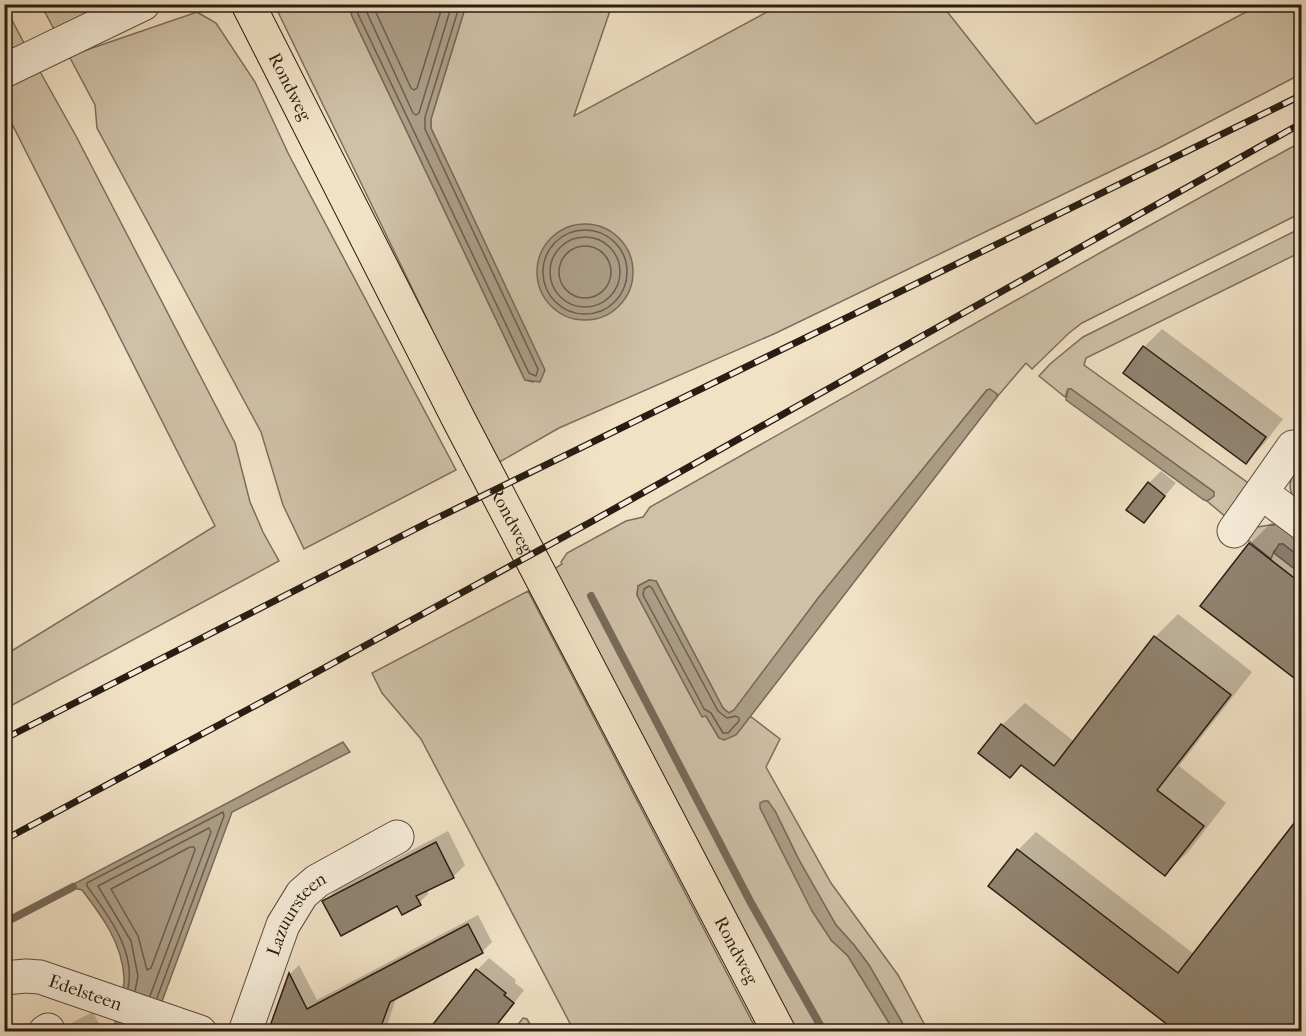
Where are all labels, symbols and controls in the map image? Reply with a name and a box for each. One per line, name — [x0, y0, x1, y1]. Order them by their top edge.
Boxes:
street label: Rondweg — [264, 49, 316, 125]
street label: Rondweg — [485, 482, 538, 558]
street label: Lazuursteen — [262, 867, 330, 958]
street label: Rondweg — [710, 913, 763, 988]
street label: Edelsteen — [46, 970, 125, 1015]

